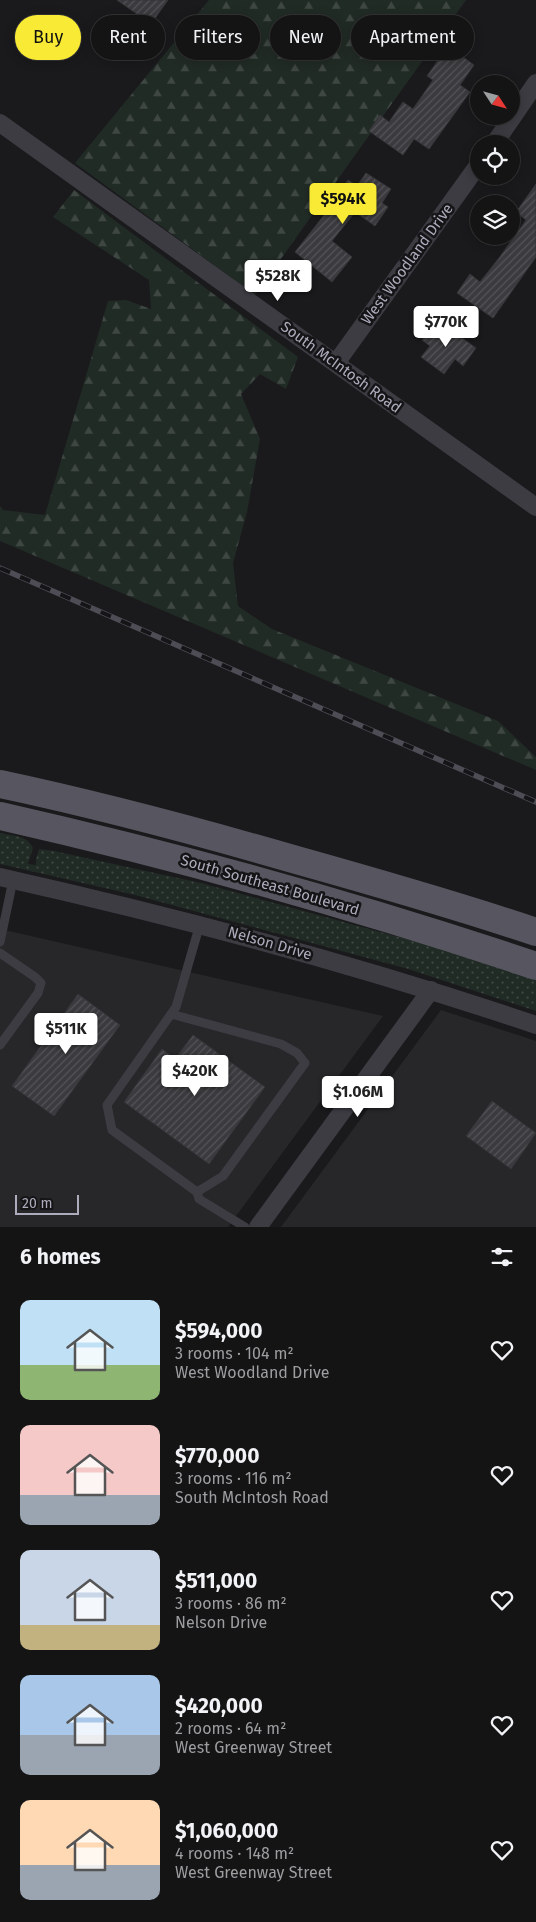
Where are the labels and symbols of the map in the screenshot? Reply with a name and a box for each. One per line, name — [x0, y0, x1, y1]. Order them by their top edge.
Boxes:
north arrow — [470, 75, 520, 125]
pin: $594K — [308, 182, 378, 225]
street label: West Woodland Drive — [357, 200, 457, 328]
pin: $528K — [243, 260, 313, 302]
pin: $770K — [411, 306, 481, 348]
street label: South McIntosh Road — [277, 317, 405, 417]
street label: South Southeast Boulevard — [179, 851, 361, 919]
street label: Nelson Drive — [226, 922, 314, 964]
pin: $511K — [31, 1012, 101, 1055]
pin: $420K — [160, 1054, 230, 1097]
pin: $1.06M — [317, 1076, 399, 1118]
scale bar — [15, 1192, 79, 1215]

